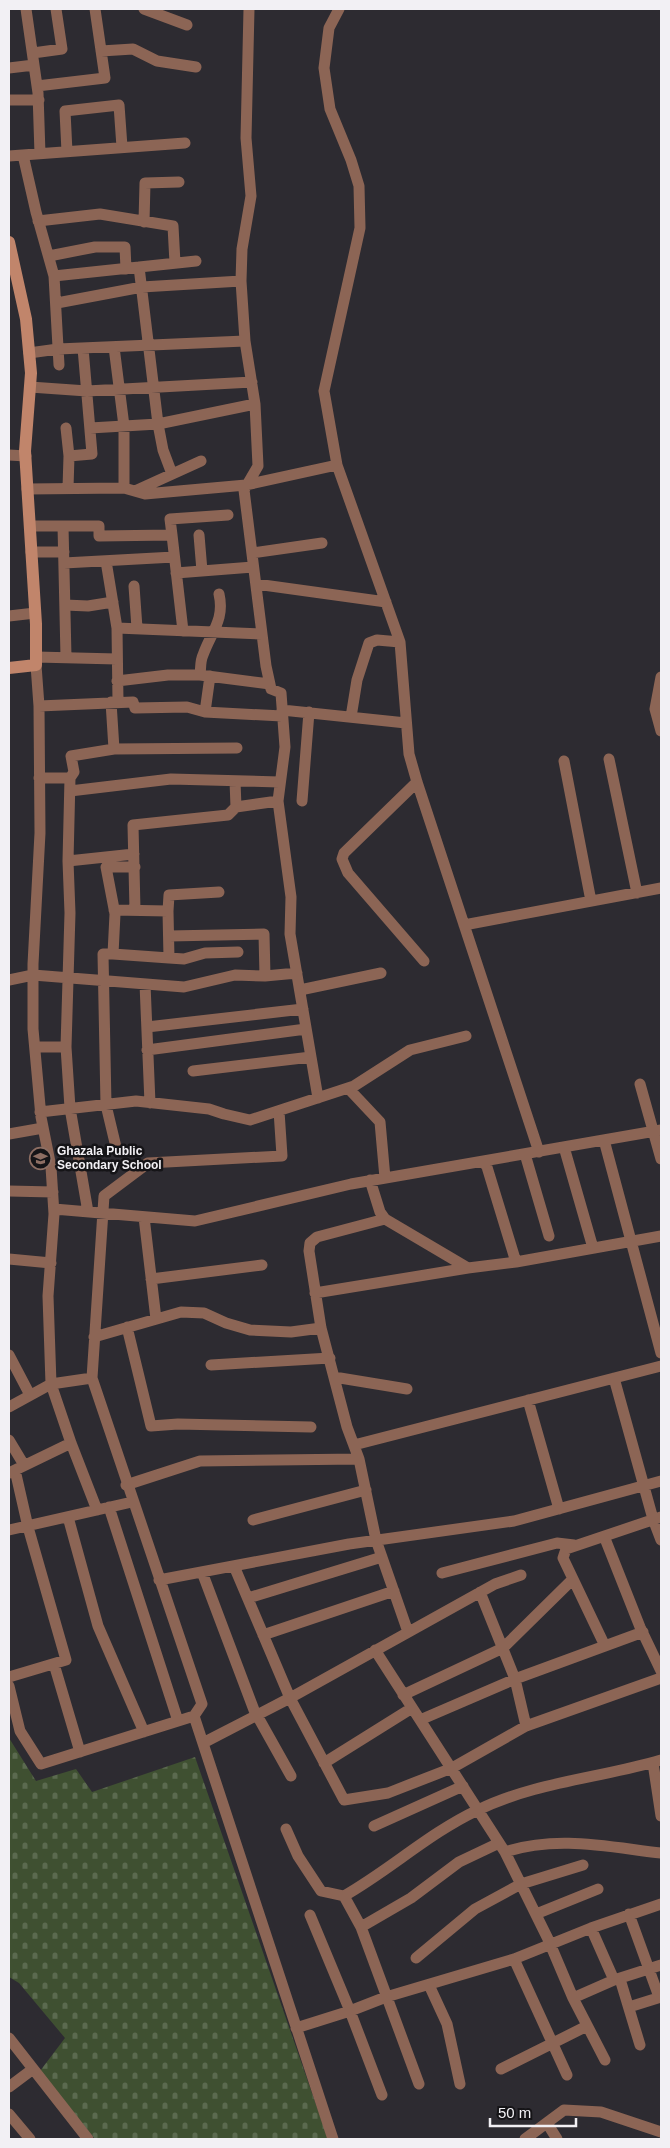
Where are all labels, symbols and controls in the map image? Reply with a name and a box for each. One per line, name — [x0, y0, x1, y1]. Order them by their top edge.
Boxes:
place label: Ghazala Public Secondary School — [57, 1144, 162, 1172]
school or university icon: Ghazala Public Secondary School — [29, 1146, 53, 1170]
scale bar — [490, 2096, 576, 2128]
text: 50 m — [498, 2104, 531, 2121]

